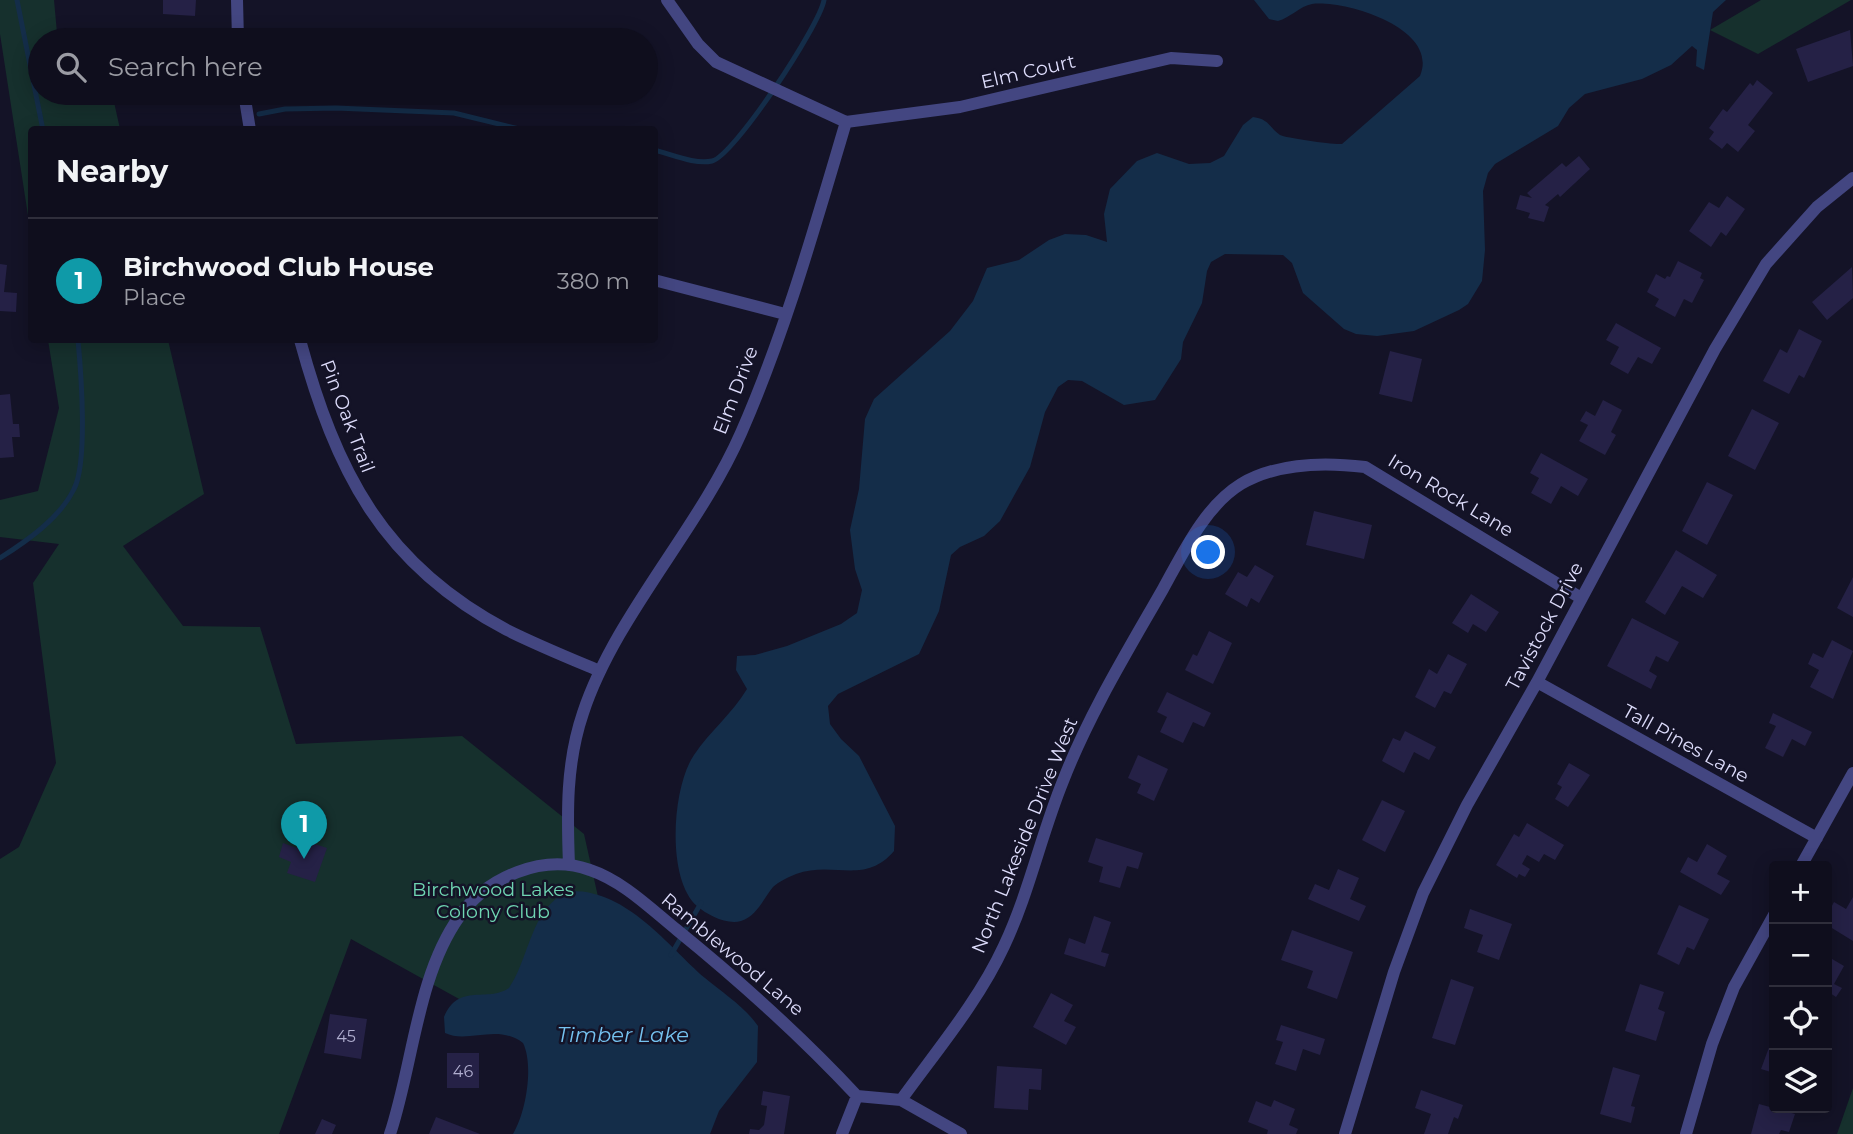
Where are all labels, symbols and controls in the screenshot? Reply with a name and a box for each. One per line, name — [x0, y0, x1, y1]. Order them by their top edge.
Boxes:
search box — [28, 28, 658, 105]
icon: search — [52, 48, 90, 86]
street label: Elm Court — [979, 49, 1078, 94]
text: Search here — [108, 51, 263, 83]
text: Nearby — [56, 153, 168, 190]
text: Birchwood Club House — [123, 251, 434, 283]
text: 1 — [74, 267, 84, 295]
text: 380 m — [557, 267, 630, 295]
text: Place — [123, 283, 186, 311]
street label: Elm Drive — [708, 343, 763, 438]
street label: Pin Oak Trail — [315, 357, 380, 476]
street label: Iron Rock Lane — [1384, 449, 1518, 542]
your location — [1191, 535, 1225, 569]
street label: Tavistock Drive — [1501, 558, 1588, 694]
street label: Tall Pines Lane — [1619, 699, 1753, 788]
street label: North Lakeside Drive West — [966, 714, 1083, 957]
pin: 1 — [281, 801, 327, 859]
map controls — [1769, 861, 1832, 1113]
button: + — [1769, 861, 1832, 924]
park label: Birchwood Lakes Colony Club — [412, 878, 574, 923]
street label: Ramblewood Lane — [657, 888, 809, 1021]
button: − — [1769, 924, 1832, 987]
button: locate — [1769, 987, 1832, 1050]
water label: Timber Lake — [557, 1022, 689, 1047]
house number: 45 — [336, 1027, 356, 1046]
button: layers — [1769, 1050, 1832, 1113]
house number: 46 — [453, 1062, 473, 1081]

